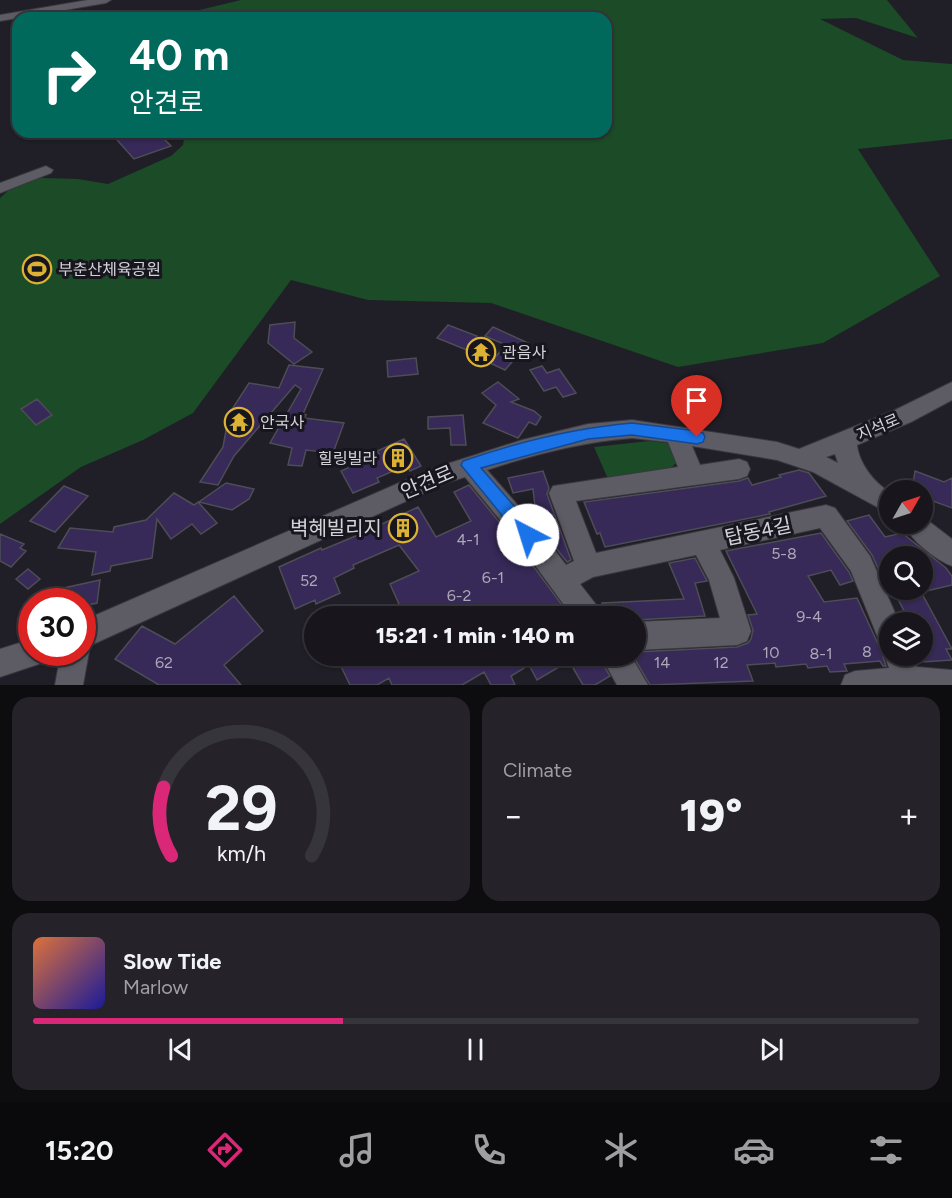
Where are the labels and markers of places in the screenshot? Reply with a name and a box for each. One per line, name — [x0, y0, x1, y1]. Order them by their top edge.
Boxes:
sports icon: 부춘산체육공원 — [21, 253, 53, 285]
place label: 부춘산체육공원 — [58, 260, 161, 279]
temple icon: 관음사 — [465, 336, 497, 368]
place label: 관음사 — [502, 343, 546, 362]
pin — [671, 375, 722, 437]
temple icon: 안국사 — [223, 406, 255, 438]
place label: 안국사 — [260, 413, 304, 432]
building icon: 힐링빌라 — [382, 442, 414, 474]
place label: 힐링빌라 — [318, 449, 377, 468]
building icon: 벽혜빌리지 — [387, 512, 419, 544]
place label: 벽혜빌리지 — [290, 516, 382, 540]

